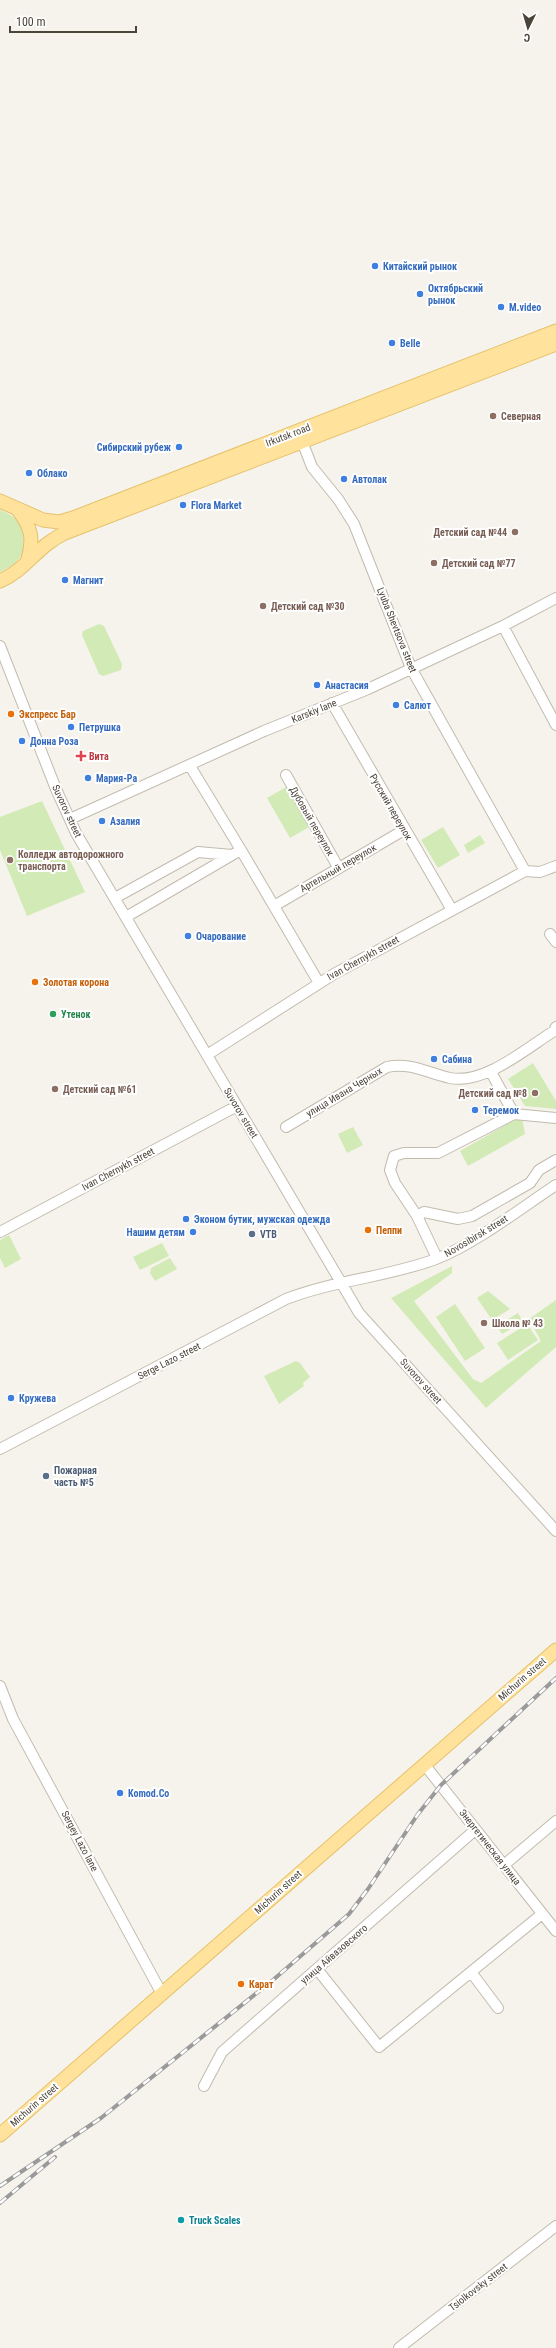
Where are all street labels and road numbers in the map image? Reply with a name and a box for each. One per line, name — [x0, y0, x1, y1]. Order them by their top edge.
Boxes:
street label: Irkutsk road — [264, 421, 312, 449]
street label: Lyuba Shevtsova street — [375, 586, 419, 674]
street label: Karskiy lane — [290, 697, 338, 725]
street label: Русский переулок — [368, 772, 414, 842]
street label: Suvorov street — [50, 783, 84, 839]
street label: Дубовый переулок — [288, 784, 336, 858]
street label: Артельный переулок — [298, 842, 378, 894]
street label: Ivan Chernykh street — [325, 934, 401, 982]
street label: улица Ивана Черных — [304, 1065, 384, 1119]
street label: Suvorov street — [222, 1086, 260, 1140]
street label: Ivan Chernykh street — [80, 1145, 156, 1193]
street label: Novosibirsk street — [442, 1213, 510, 1259]
street label: Serge Lazo street — [136, 1340, 202, 1382]
street label: Suvorov street — [398, 1356, 444, 1406]
street label: Michurin street — [496, 1655, 548, 1703]
street label: Энергетическая улица — [457, 1807, 523, 1887]
street label: Sergey Lazo lane — [60, 1809, 101, 1873]
street label: Michurin street — [252, 1868, 304, 1916]
street label: улица Айвазовского — [298, 1922, 370, 1986]
street label: Michurin street — [8, 2081, 60, 2129]
street label: Tsiolkovsky street — [447, 2261, 509, 2313]

